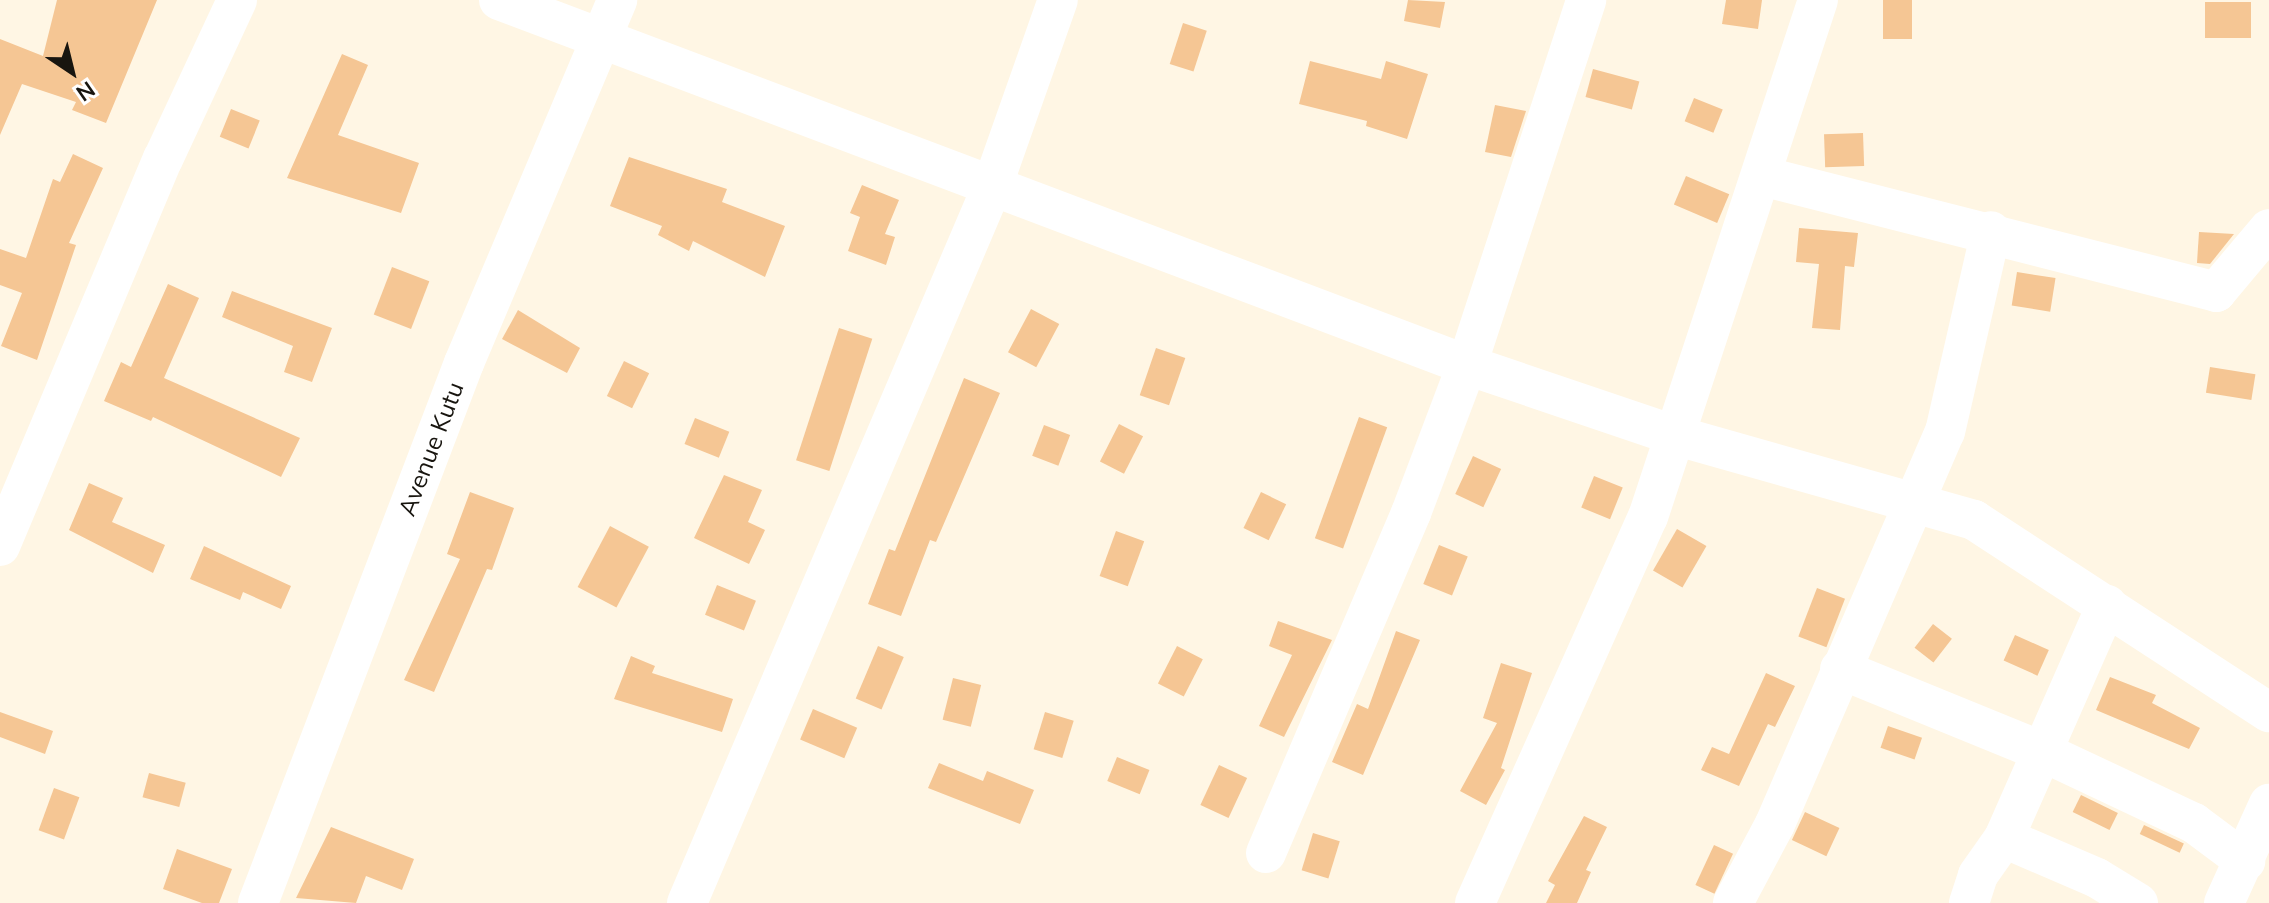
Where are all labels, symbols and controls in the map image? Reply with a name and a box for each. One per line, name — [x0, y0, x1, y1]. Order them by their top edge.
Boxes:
north arrow — [32, 32, 112, 112]
text: N — [71, 75, 101, 108]
street label: Avenue Kutu — [392, 378, 470, 520]

